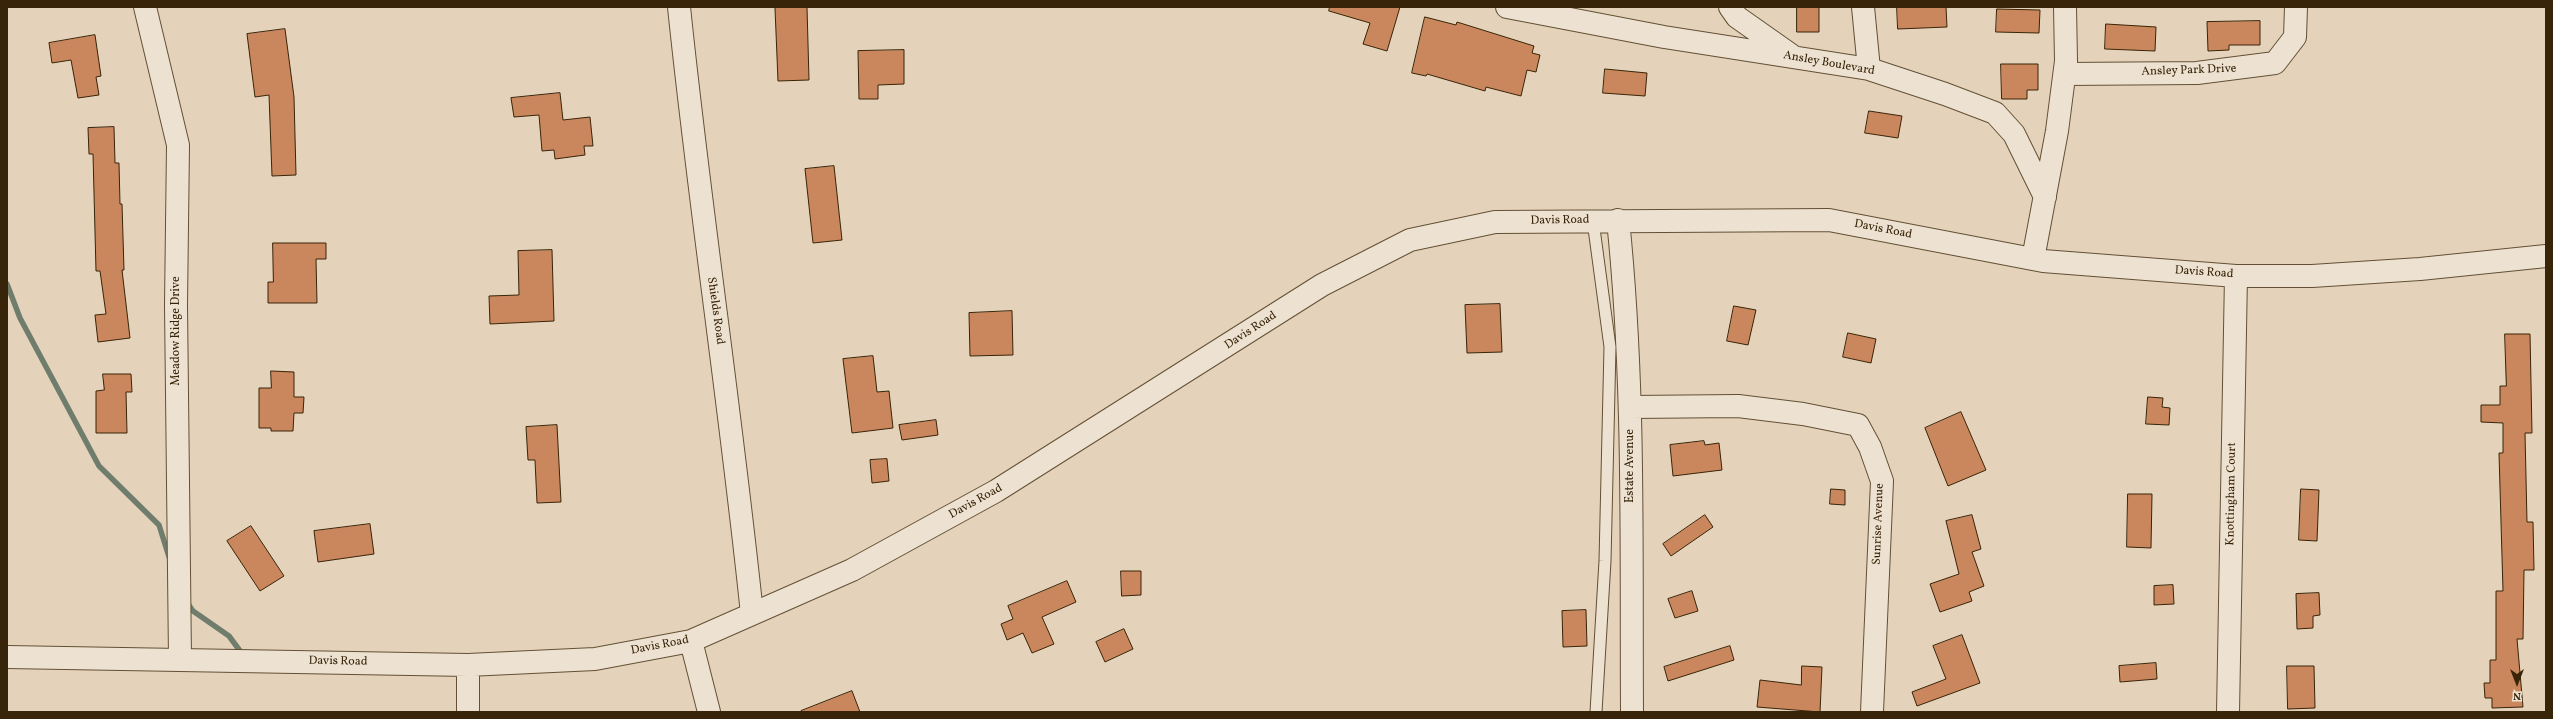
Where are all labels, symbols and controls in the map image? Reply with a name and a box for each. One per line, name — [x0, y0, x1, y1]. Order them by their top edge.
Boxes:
street label: Ansley Boulevard — [1782, 49, 1876, 79]
street label: Ansley Park Drive — [2141, 62, 2237, 80]
street label: Davis Road — [1530, 213, 1590, 229]
street label: Davis Road — [1853, 217, 1913, 243]
street label: Davis Road — [2174, 264, 2234, 282]
street label: Meadow Ridge Drive — [170, 276, 184, 386]
street label: Shields Road — [703, 276, 727, 346]
street label: Davis Road — [1222, 309, 1280, 353]
street label: Estate Avenue — [1624, 429, 1638, 503]
street label: Knottingham Court — [2224, 442, 2240, 546]
street label: Davis Road — [947, 481, 1005, 523]
street label: Sunrise Avenue — [1870, 483, 1888, 565]
street label: Davis Road — [630, 633, 690, 659]
street label: Davis Road — [308, 654, 368, 670]
north arrow — [2497, 663, 2537, 703]
text: N — [2513, 688, 2521, 703]

